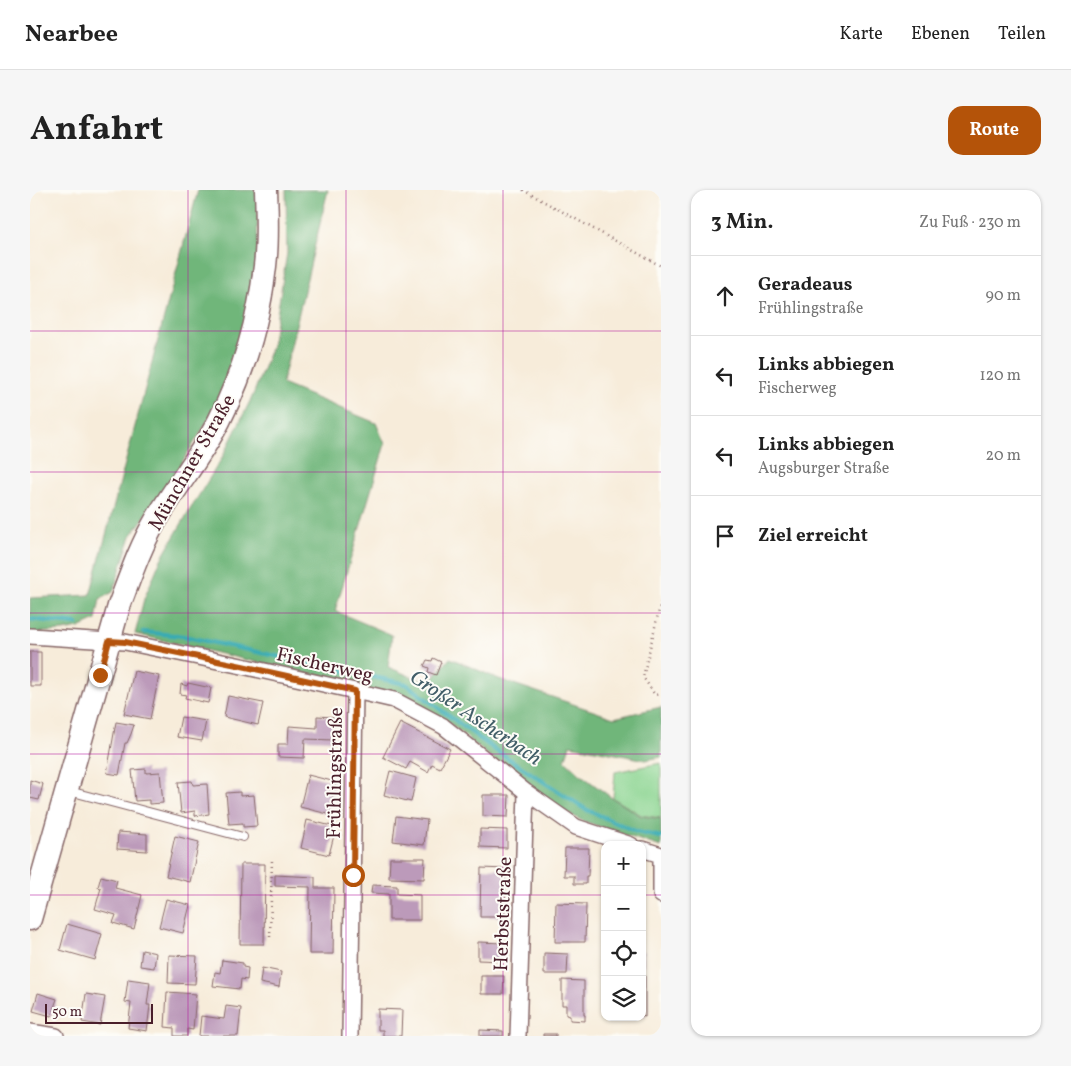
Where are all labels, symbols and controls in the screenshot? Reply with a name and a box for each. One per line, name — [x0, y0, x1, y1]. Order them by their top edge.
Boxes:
text: Nearbee — [25, 18, 118, 52]
text: Karte — [839, 22, 883, 47]
text: Ebenen — [911, 22, 970, 47]
text: Teilen — [998, 22, 1046, 47]
text: Anfahrt — [30, 106, 163, 154]
button: Route — [948, 106, 1041, 155]
text: 3 Min. — [711, 208, 773, 237]
text: Zu Fuß · 230 m — [919, 212, 1021, 234]
text: Geradeaus — [758, 272, 853, 298]
icon: ahead — [711, 282, 739, 310]
text: 90 m — [985, 285, 1021, 307]
text: Frühlingstraße — [758, 298, 863, 320]
text: Links abbiegen — [758, 352, 895, 378]
icon: left — [711, 362, 739, 390]
text: 120 m — [979, 365, 1021, 387]
text: Fischerweg — [758, 378, 837, 400]
street label: Münchner Straße — [142, 390, 243, 536]
text: Links abbiegen — [758, 432, 895, 458]
icon: left — [711, 442, 739, 470]
text: 20 m — [986, 445, 1021, 467]
text: Augsburger Straße — [758, 458, 889, 480]
icon: arrive — [711, 522, 739, 550]
text: Ziel erreicht — [758, 523, 868, 549]
street label: Fischerweg — [273, 641, 376, 691]
water label: Großer Ascherbach — [403, 663, 547, 773]
route end — [89, 664, 112, 687]
street label: Frühlingstraße — [321, 707, 351, 839]
map controls — [601, 841, 646, 1021]
button: + — [601, 841, 646, 886]
street label: Herbststraße — [488, 856, 520, 972]
route start — [342, 864, 365, 887]
button: − — [601, 886, 646, 931]
button: locate — [601, 931, 646, 976]
button: layers — [601, 976, 646, 1021]
scale bar — [45, 1001, 152, 1024]
text: 50 m — [52, 1003, 82, 1022]

